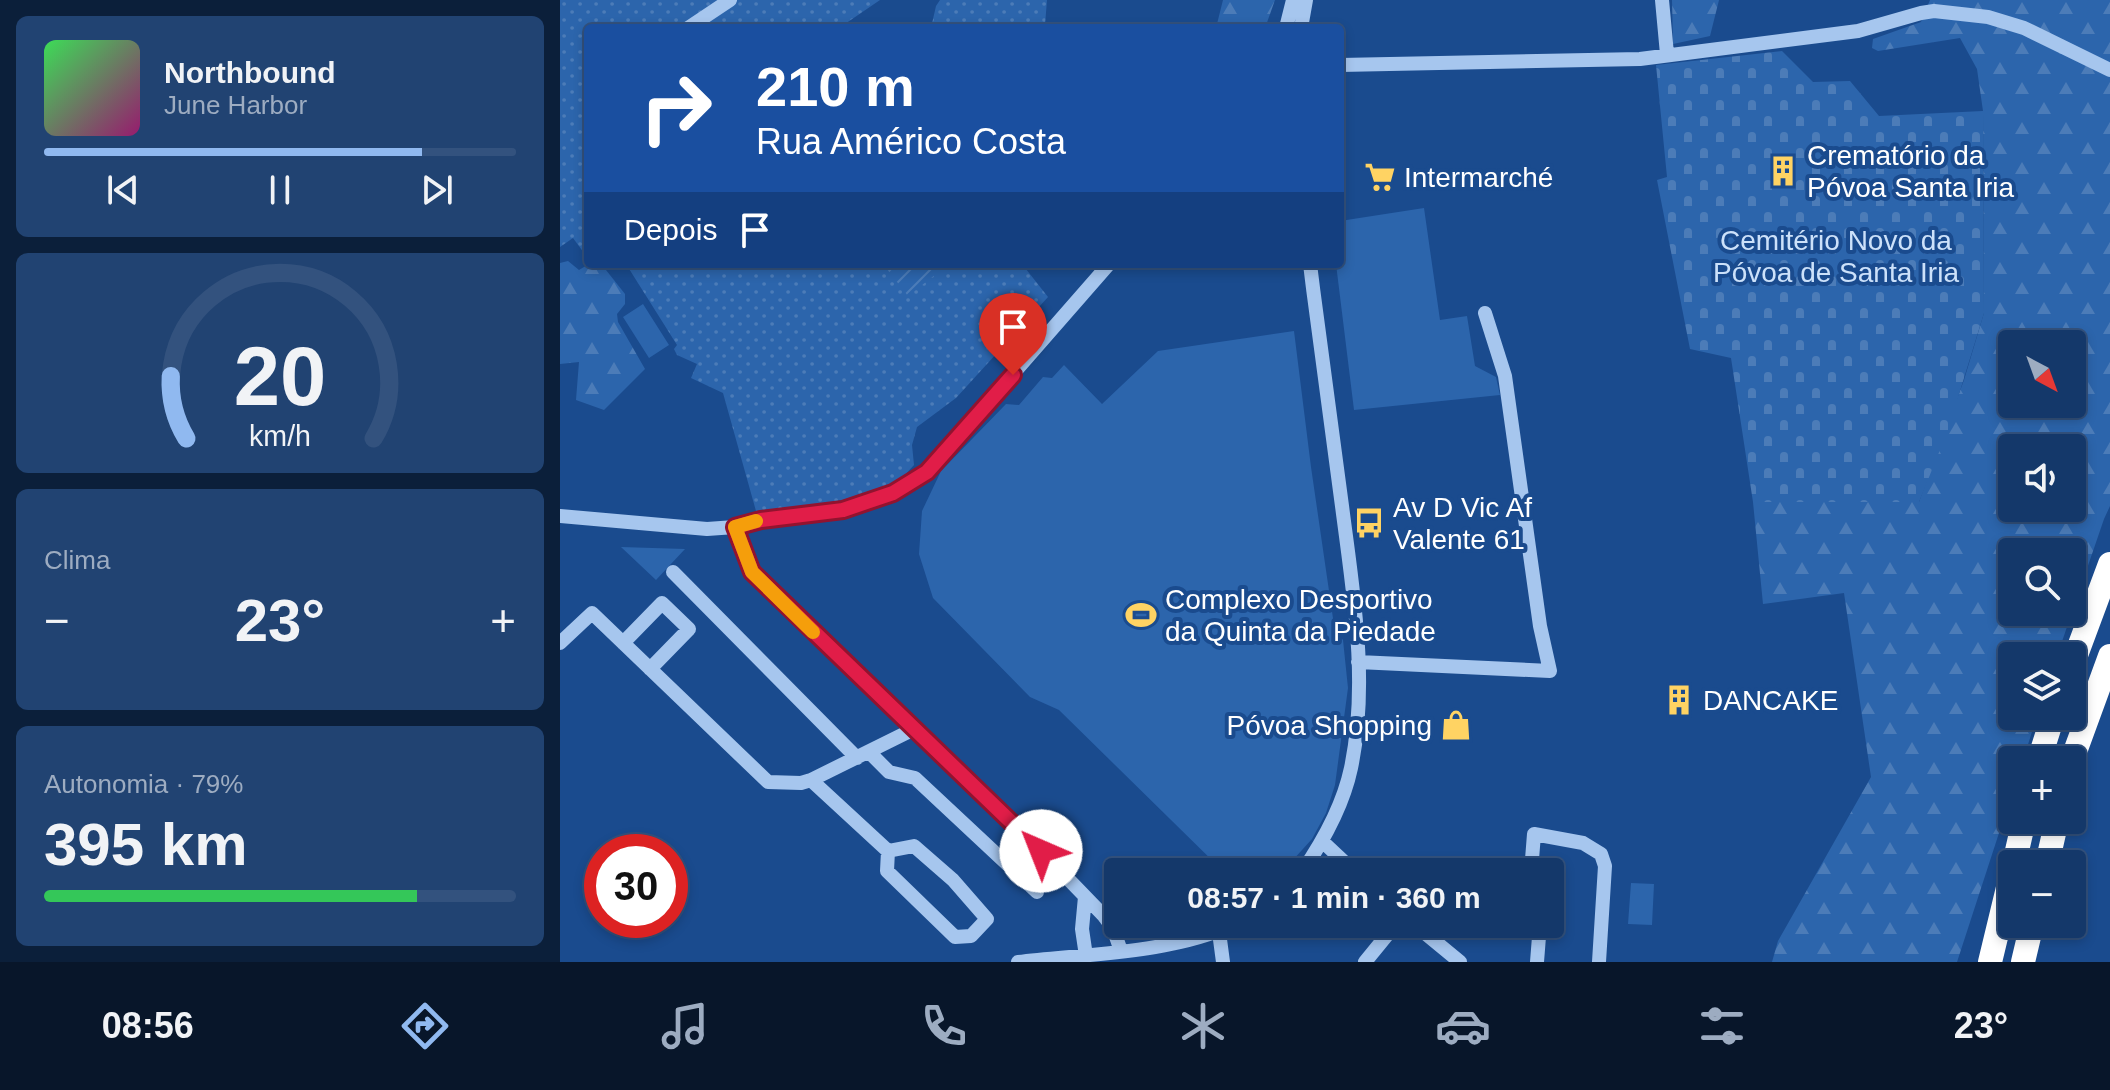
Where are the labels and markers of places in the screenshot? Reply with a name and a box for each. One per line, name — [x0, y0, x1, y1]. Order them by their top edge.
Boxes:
place label: Crematório da Póvoa Santa Iria — [1807, 140, 2014, 203]
building icon: Crematório da Póvoa Santa Iria — [1766, 154, 1800, 188]
supermarket icon: Intermarché — [1363, 160, 1397, 194]
place label: Intermarché — [1404, 162, 1553, 193]
pin — [979, 293, 1047, 375]
place label: Av D Vic Af Valente 61 — [1393, 492, 1532, 555]
bus stop icon: Av D Vic Af Valente 61 — [1352, 506, 1386, 540]
place label: Complexo Desportivo da Quinta da Piedade — [1165, 584, 1436, 647]
sports icon: Complexo Desportivo da Quinta da Piedade — [1124, 598, 1158, 632]
building icon: DANCAKE — [1662, 683, 1696, 717]
place label: DANCAKE — [1703, 685, 1838, 716]
shop icon: Póvoa Shopping — [1439, 708, 1473, 742]
place label: Póvoa Shopping — [1226, 710, 1432, 741]

